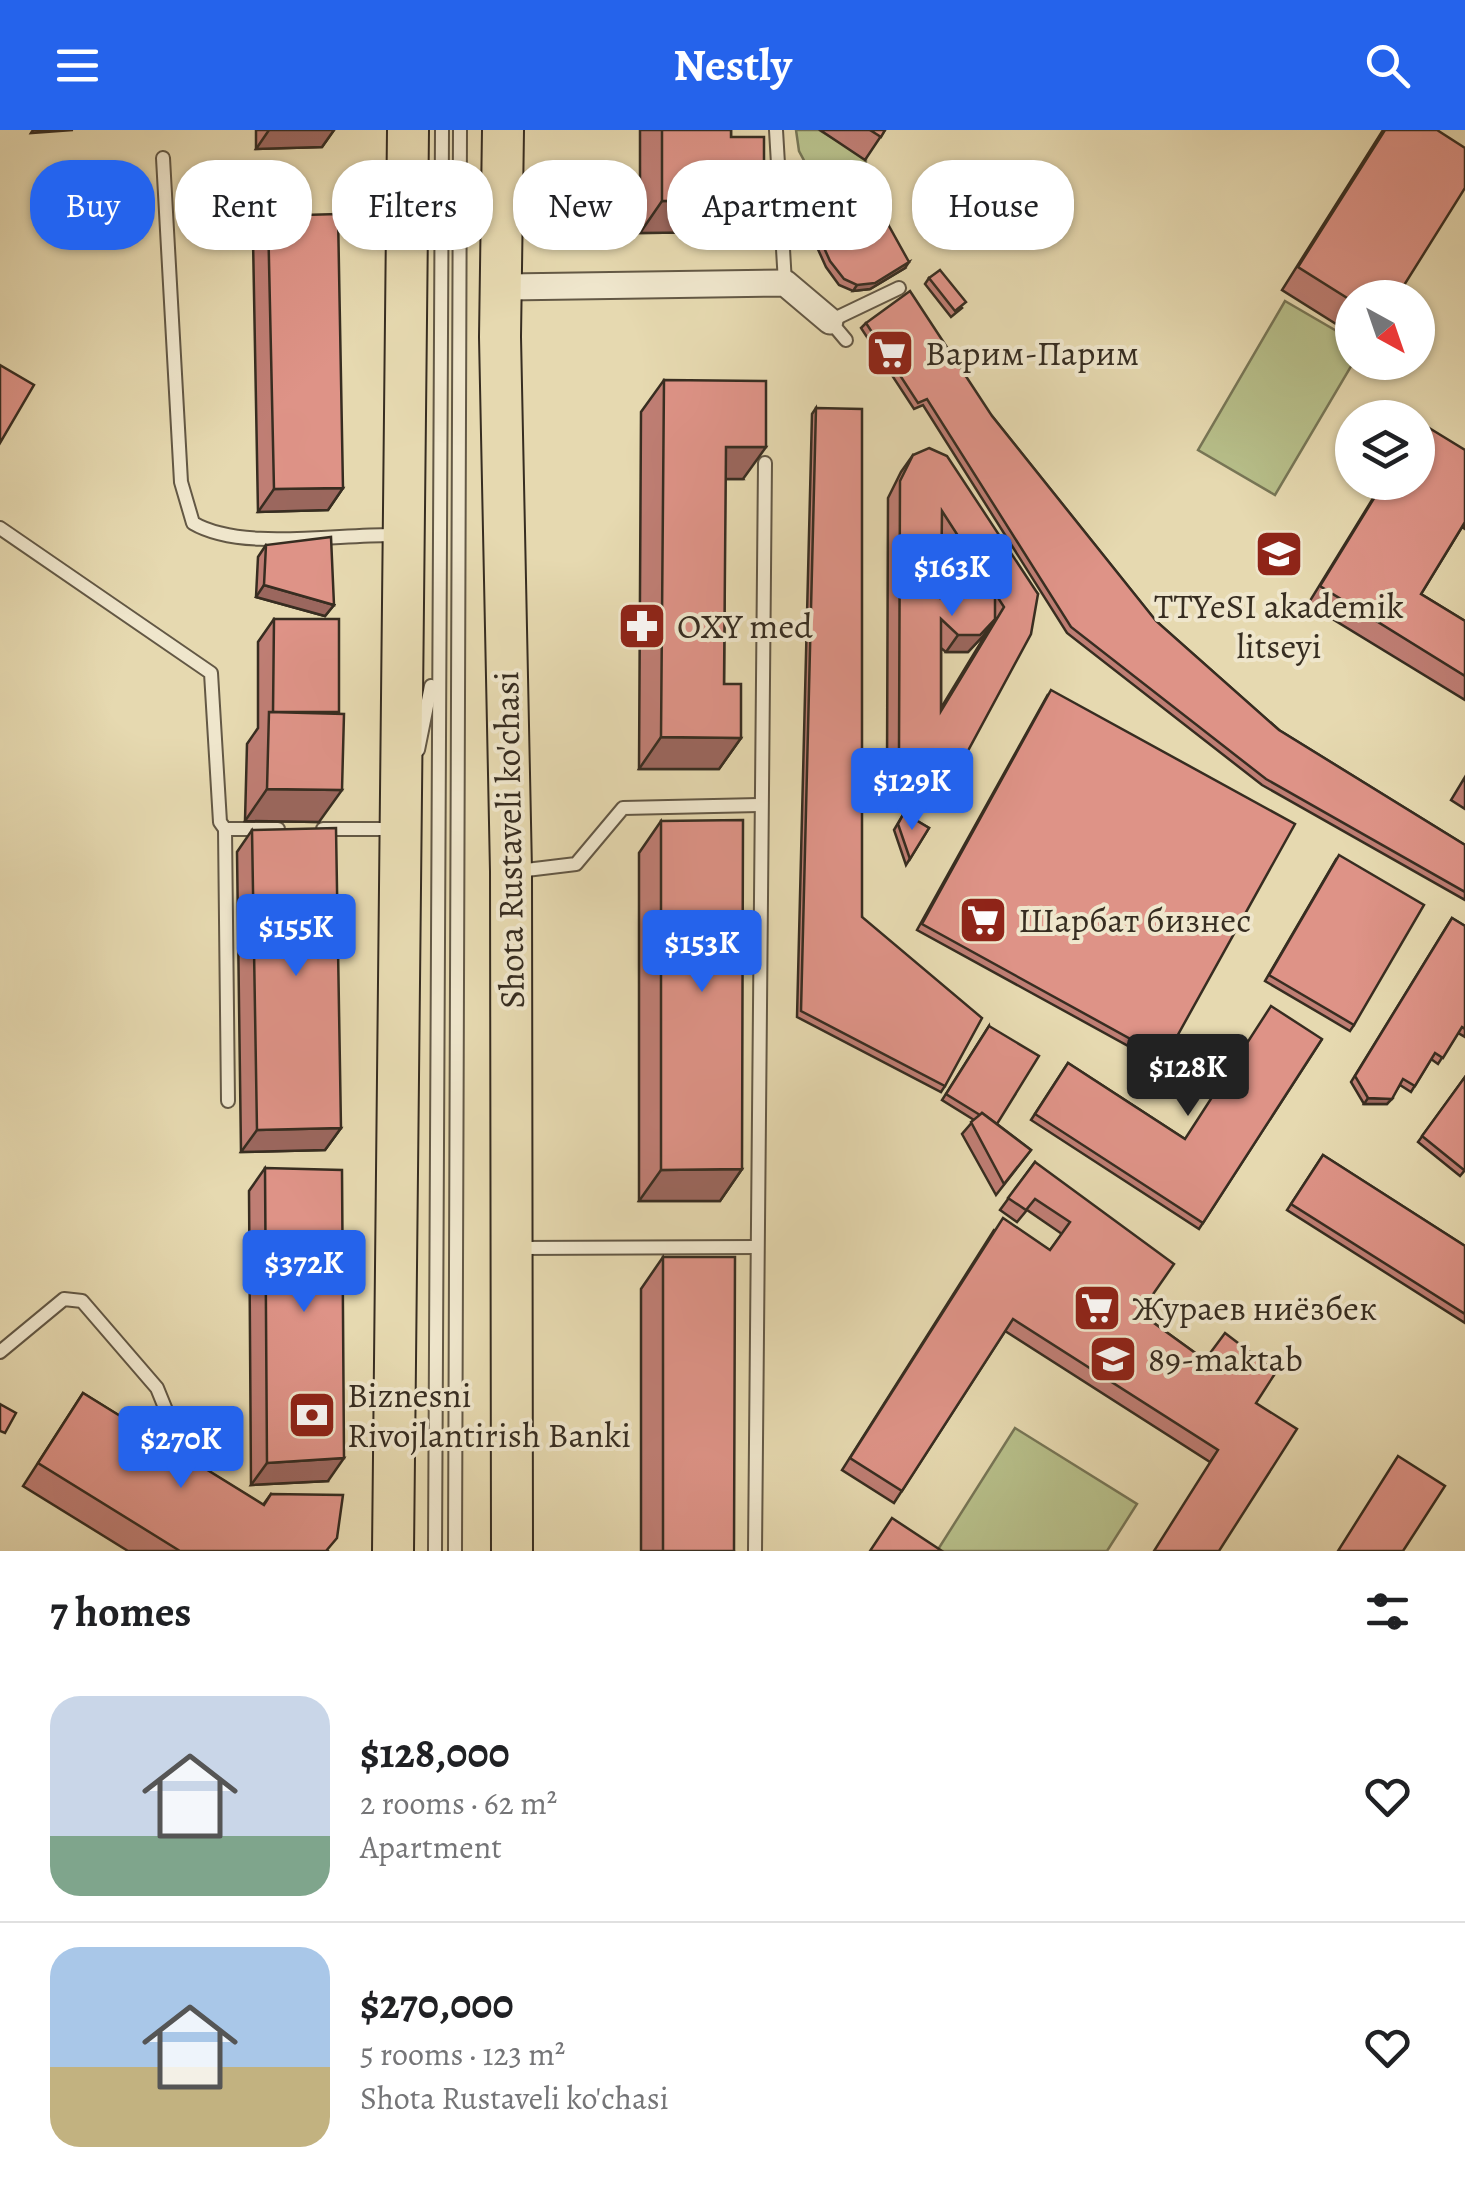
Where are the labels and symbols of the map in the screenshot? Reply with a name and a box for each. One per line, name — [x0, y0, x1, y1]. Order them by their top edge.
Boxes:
north arrow — [1335, 280, 1435, 380]
supermarket icon: Варим-Парим — [864, 327, 916, 379]
place label: Варим-Парим — [925, 329, 1139, 377]
school or university icon: TTYeSI akademik litseyi — [1253, 528, 1305, 580]
pin: $163K — [882, 534, 1022, 619]
place label: TTYeSI akademik litseyi — [1154, 582, 1404, 670]
pharmacy icon: OXY med — [616, 600, 668, 652]
place label: OXY med — [677, 602, 813, 650]
street label: Shota Rustaveli ko'chasi — [482, 671, 536, 1009]
pin: $129K — [842, 748, 982, 833]
pin: $155K — [226, 894, 366, 979]
supermarket icon: Шарбат бизнес — [957, 894, 1009, 946]
place label: Шарбат бизнес — [1018, 896, 1252, 944]
pin: $153K — [632, 910, 772, 995]
pin: $128K — [1118, 1034, 1258, 1119]
pin: $372K — [234, 1230, 374, 1315]
supermarket icon: Жураев ниёзбек — [1071, 1282, 1123, 1334]
place label: Жураев ниёзбек — [1132, 1284, 1377, 1332]
school or university icon: 89-maktab — [1087, 1333, 1139, 1385]
place label: 89-maktab — [1148, 1335, 1303, 1383]
place label: Biznesni Rivojlantirish Banki — [347, 1371, 631, 1459]
bank icon: Biznesni Rivojlantirish Banki — [286, 1389, 338, 1441]
pin: $270K — [111, 1406, 251, 1491]

